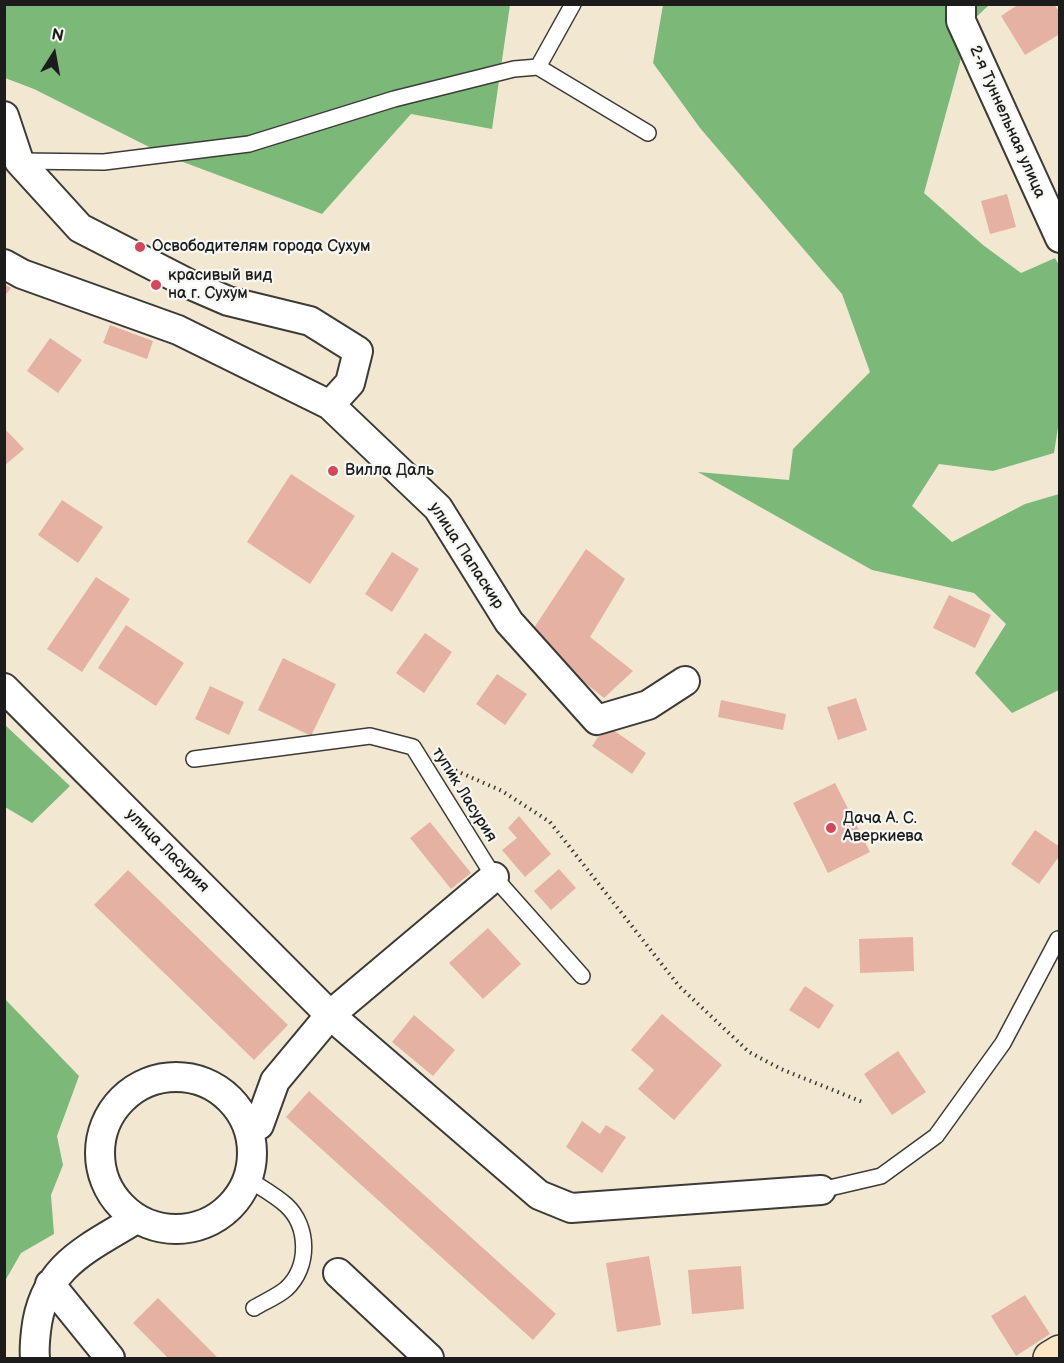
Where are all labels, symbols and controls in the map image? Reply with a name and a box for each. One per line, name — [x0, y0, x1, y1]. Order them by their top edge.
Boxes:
north arrow — [24, 24, 84, 84]
text: N — [50, 25, 65, 46]
street label: 2-я Туннельная улица — [965, 43, 1049, 201]
place label: Освободителям города Сухум — [152, 237, 371, 257]
marker: Освободителям города Сухум — [133, 240, 147, 254]
place label: красивый вид на г. Сухум — [168, 266, 272, 304]
marker: красивый вид на г. Сухум — [149, 278, 163, 292]
place label: Вилла Даль — [345, 461, 434, 481]
marker: Вилла Даль — [326, 464, 340, 478]
street label: улица Папаскир — [424, 499, 508, 613]
street label: тупик Ласурия — [427, 744, 501, 846]
street label: улица Ласурия — [121, 805, 213, 897]
place label: Дача А. С. Аверкиева — [843, 809, 923, 847]
marker: Дача А. С. Аверкиева — [824, 821, 838, 835]

